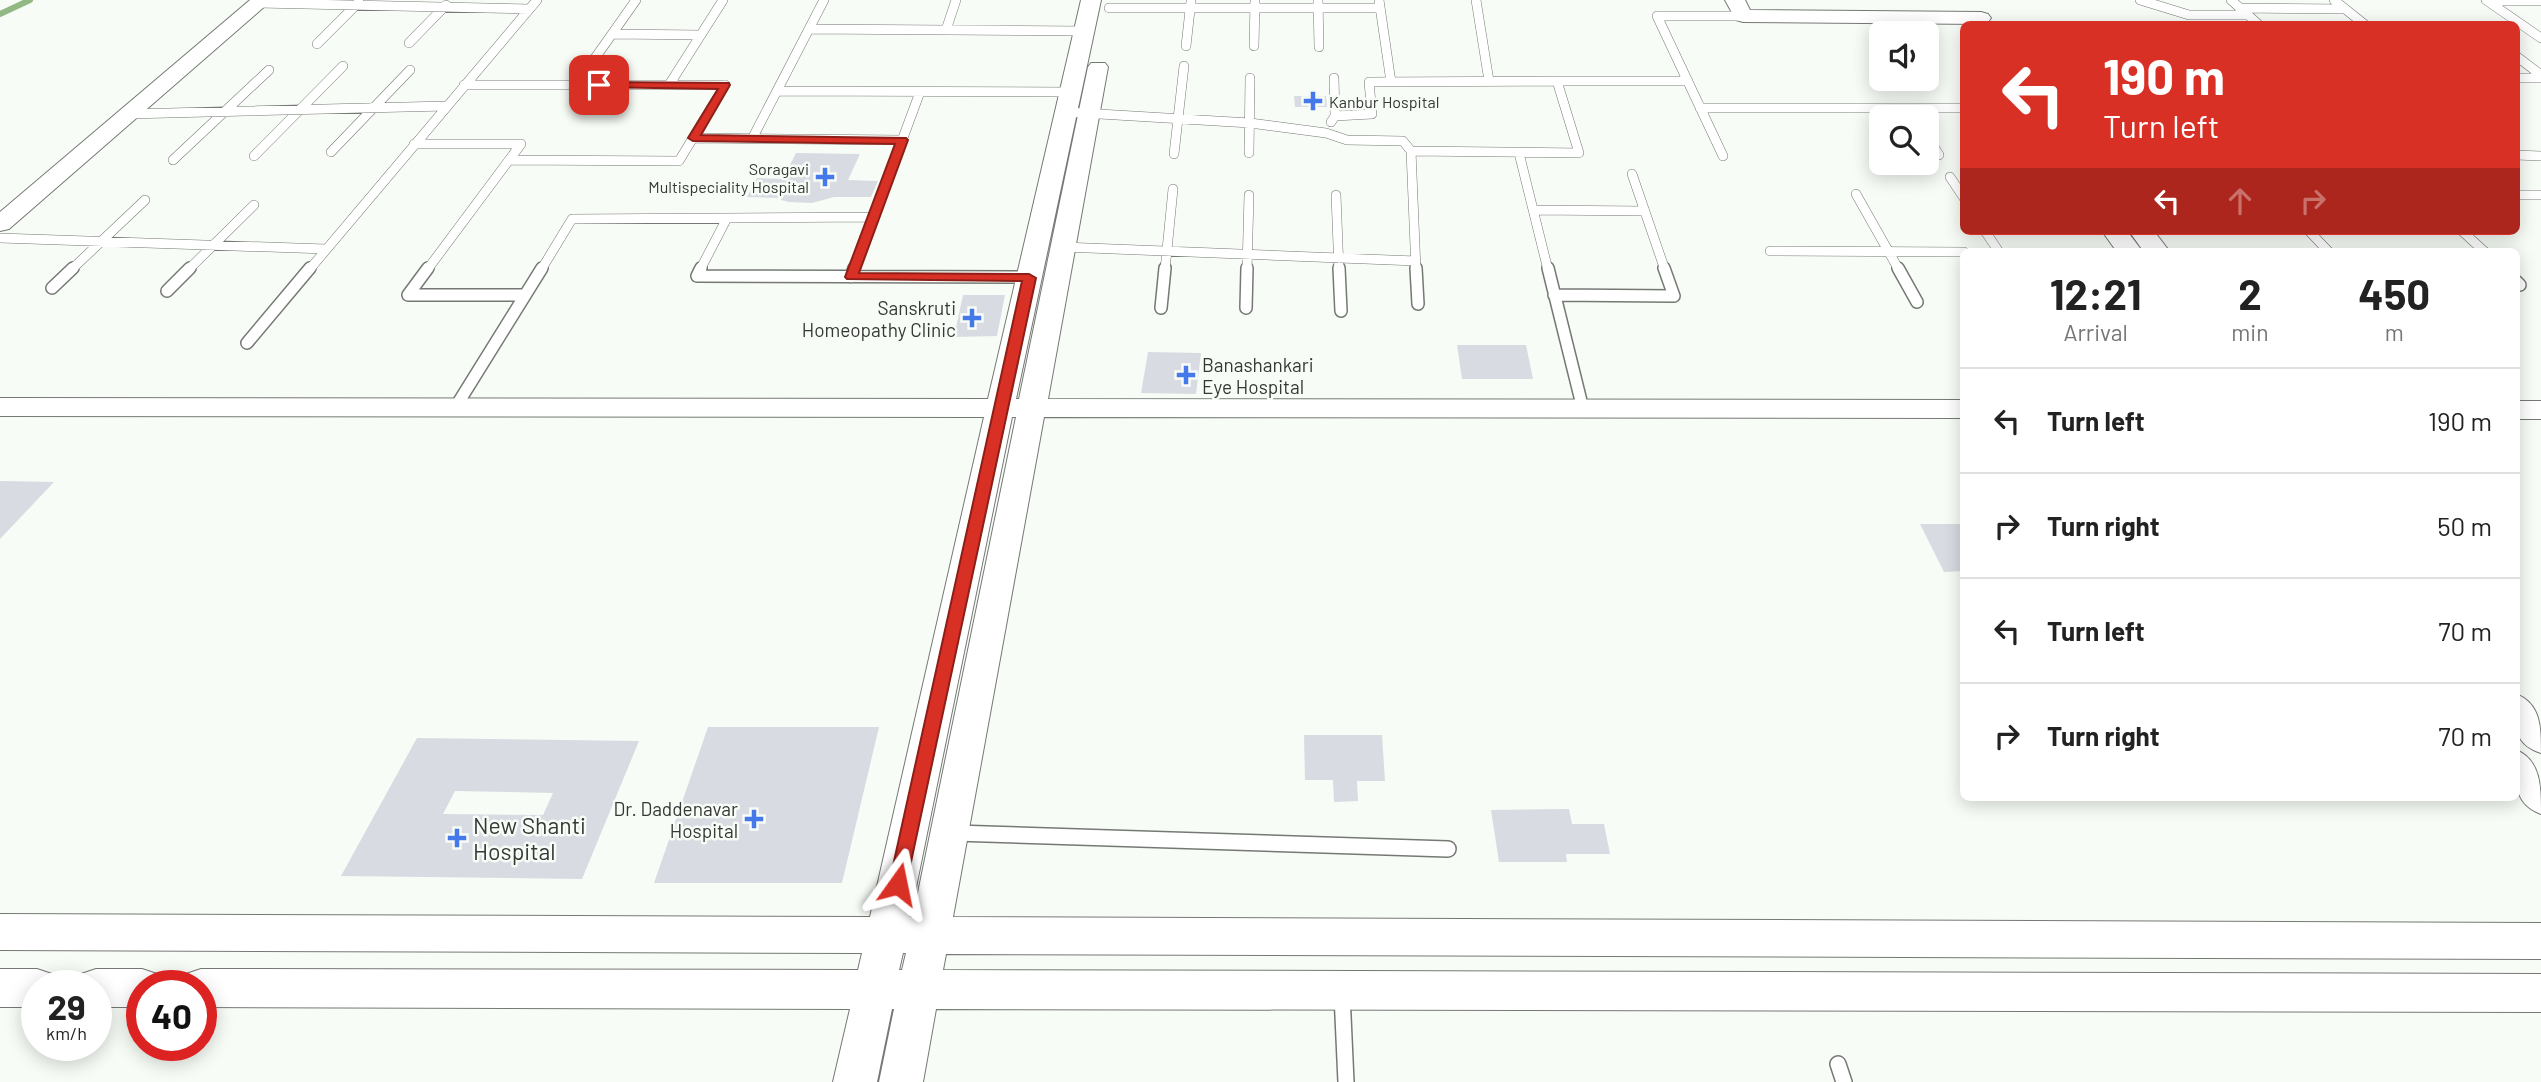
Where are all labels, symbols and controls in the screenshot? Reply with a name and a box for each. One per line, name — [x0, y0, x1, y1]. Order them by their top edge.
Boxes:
map controls — [1869, 21, 1939, 175]
button: sound — [1869, 21, 1939, 91]
text: 190 m — [2103, 46, 2225, 105]
icon: left — [1988, 49, 2079, 140]
pin — [569, 55, 629, 115]
icon: arrive — [580, 66, 618, 104]
marker: Kanbur Hospital — [1303, 91, 1323, 111]
place label: Kanbur Hospital — [1329, 92, 1439, 111]
button: search — [1869, 105, 1939, 175]
text: Turn left — [2103, 106, 2220, 144]
place label: Soragavi Multispeciality Hospital — [648, 159, 809, 196]
marker: Soragavi Multispeciality Hospital — [815, 167, 835, 187]
icon: left — [2148, 182, 2186, 220]
icon: ahead — [2221, 182, 2259, 220]
icon: right — [2294, 182, 2332, 220]
text: 12:21 — [2050, 268, 2142, 318]
text: 2 — [2238, 268, 2262, 318]
text: 450 — [2358, 268, 2430, 318]
place label: Sanskruti Homeopathy Clinic — [802, 296, 956, 341]
marker: Sanskruti Homeopathy Clinic — [962, 308, 982, 328]
text: Arrival — [2063, 318, 2128, 346]
text: min — [2231, 318, 2269, 346]
text: m — [2385, 318, 2404, 346]
place label: Banashankari Eye Hospital — [1202, 353, 1314, 398]
marker: Banashankari Eye Hospital — [1176, 365, 1196, 385]
icon: left — [1988, 402, 2026, 440]
text: Turn left — [2047, 405, 2145, 436]
text: 190 m — [2428, 405, 2492, 436]
icon: right — [1988, 507, 2026, 545]
text: Turn right — [2047, 510, 2160, 541]
text: 50 m — [2437, 510, 2492, 541]
icon: left — [1988, 612, 2026, 650]
text: Turn left — [2047, 615, 2145, 646]
text: 70 m — [2438, 615, 2492, 646]
icon: right — [1988, 717, 2026, 755]
text: Turn right — [2047, 720, 2160, 751]
text: 70 m — [2438, 720, 2492, 751]
place label: Dr. Daddenavar Hospital — [613, 797, 738, 842]
marker: Dr. Daddenavar Hospital — [744, 809, 764, 829]
place label: New Shanti Hospital — [473, 811, 586, 865]
marker: New Shanti Hospital — [447, 828, 467, 848]
position arrow — [861, 847, 935, 921]
speed limit sign: 40 — [126, 970, 217, 1061]
text: 29 — [47, 985, 86, 1027]
text: km/h — [46, 1022, 87, 1044]

